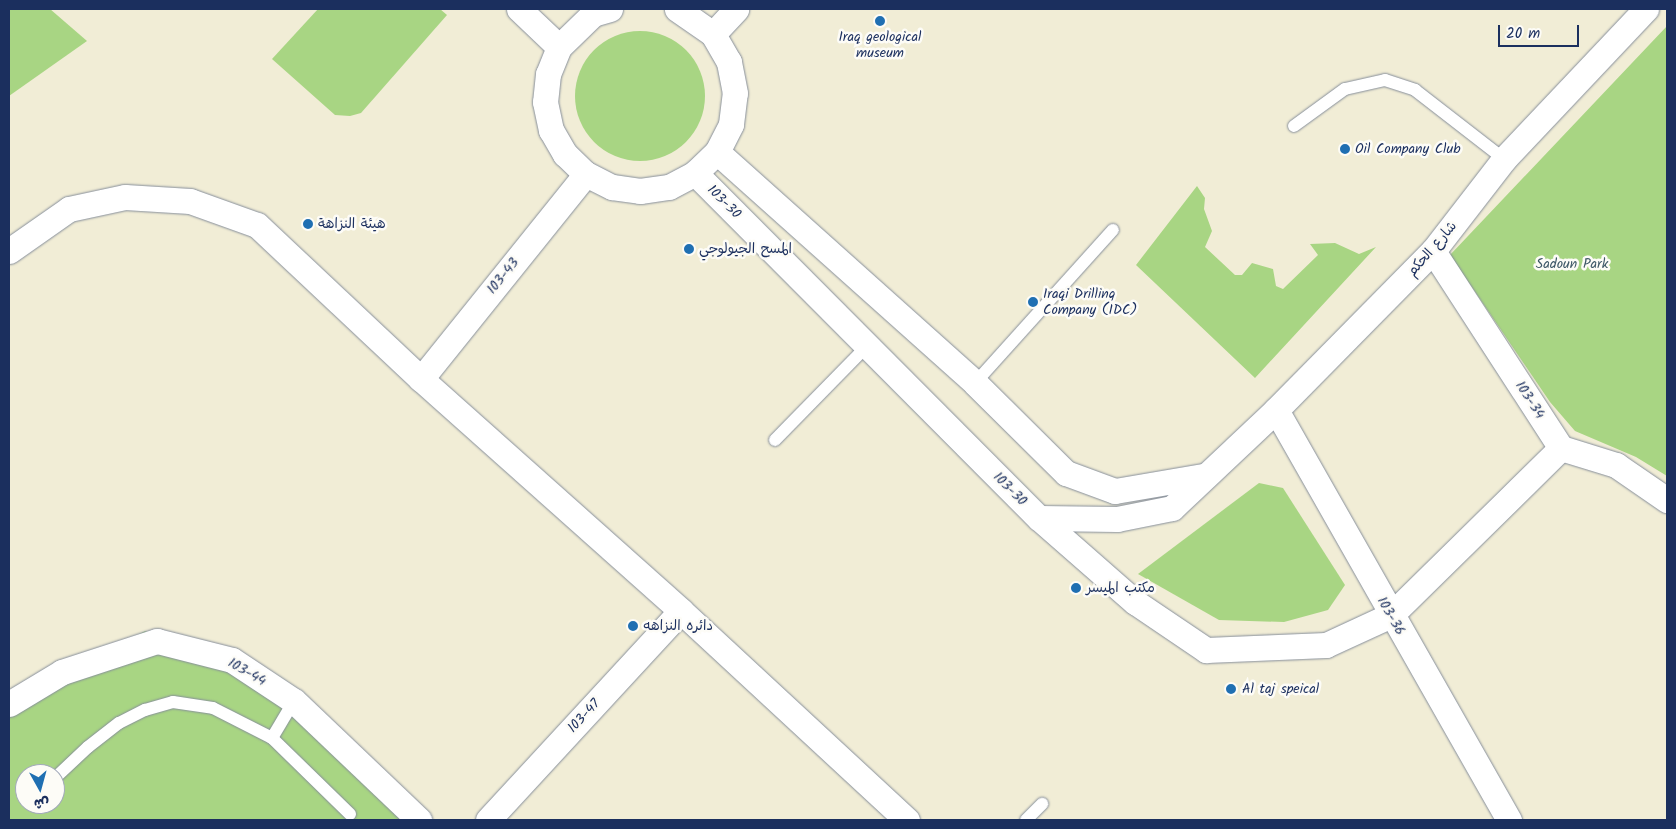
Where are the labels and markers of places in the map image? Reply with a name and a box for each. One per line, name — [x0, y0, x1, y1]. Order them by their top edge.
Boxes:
marker: Iraq geological museum — [874, 15, 886, 27]
place label: Iraq geological museum — [838, 29, 922, 62]
place label: Oil Company Club — [1355, 141, 1461, 157]
marker: Oil Company Club — [1339, 143, 1351, 155]
place label: هيئة النزاهة — [318, 216, 386, 232]
marker: هيئة النزاهة — [302, 218, 314, 230]
place label: المسح الجيولوجي — [699, 241, 792, 257]
marker: المسح الجيولوجي — [683, 243, 695, 255]
place label: Iraqi Drilling Company (IDC) — [1043, 286, 1137, 318]
marker: Iraqi Drilling Company (IDC) — [1027, 296, 1039, 308]
place label: مكتب الميسر — [1086, 580, 1155, 596]
marker: مكتب الميسر — [1070, 582, 1082, 594]
place label: دائره النزاهه — [643, 618, 713, 634]
marker: دائره النزاهه — [627, 620, 639, 632]
place label: Al taj speical — [1242, 681, 1319, 697]
marker: Al taj speical — [1224, 682, 1238, 696]

